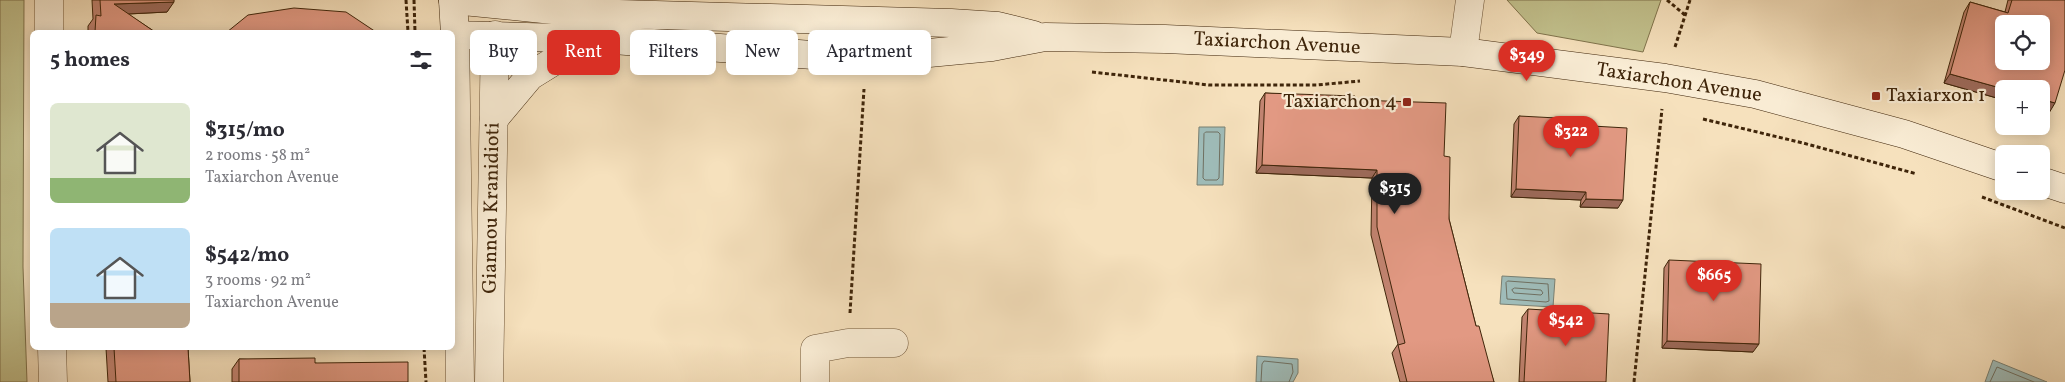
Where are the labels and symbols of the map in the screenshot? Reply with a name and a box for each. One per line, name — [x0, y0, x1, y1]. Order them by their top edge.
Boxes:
street label: Taxiarchon Avenue — [1193, 26, 1361, 62]
pin: $349 — [1497, 39, 1557, 82]
street label: Taxiarchon Avenue — [1594, 56, 1764, 110]
place label: Taxiarxon 1 — [1886, 82, 1985, 110]
place label: Taxiarchon 4 — [1283, 88, 1397, 116]
marker: Taxiarxon 1 — [1870, 90, 1882, 102]
marker: Taxiarchon 4 — [1401, 96, 1413, 108]
pin: $322 — [1541, 116, 1601, 158]
street label: Giannou Kranidioti — [477, 122, 507, 294]
pin: $315 — [1365, 172, 1425, 215]
pin: $665 — [1684, 260, 1744, 302]
pin: $542 — [1536, 304, 1596, 347]

